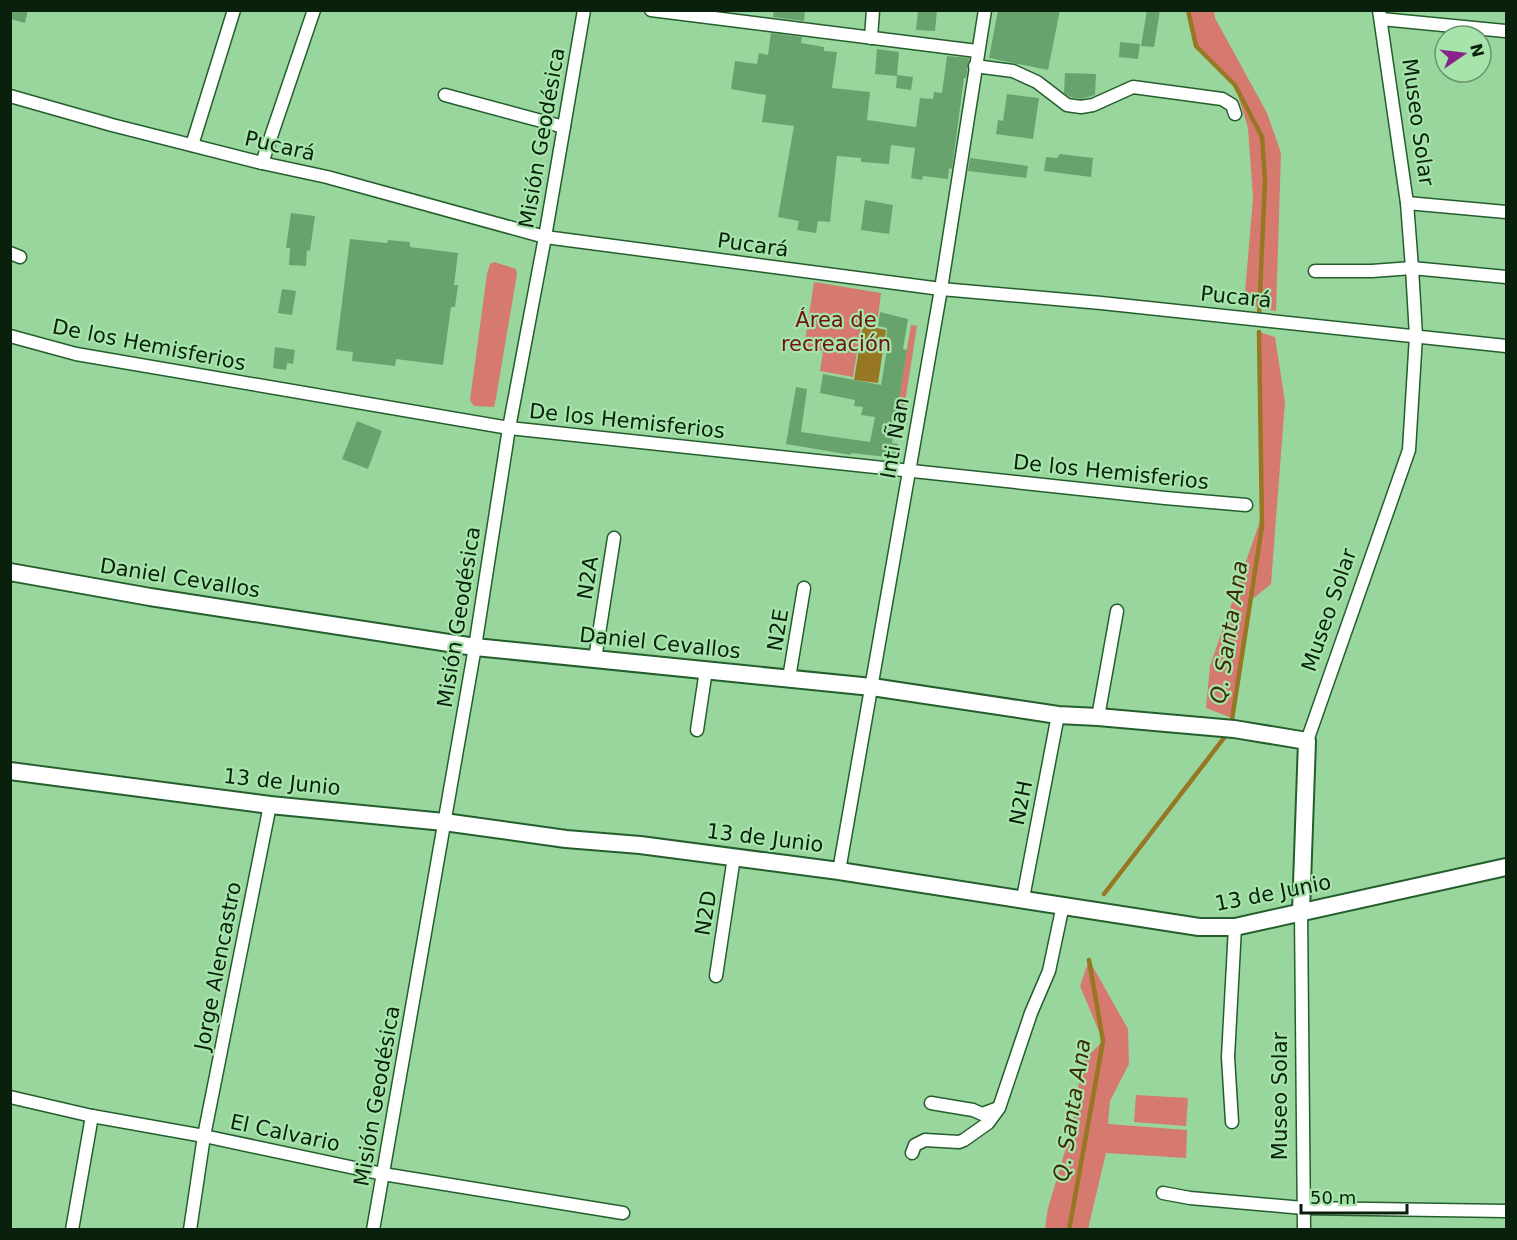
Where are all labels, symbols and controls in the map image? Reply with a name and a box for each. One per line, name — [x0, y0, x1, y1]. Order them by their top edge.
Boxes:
north arrow — [1433, 24, 1493, 84]
text: N — [1466, 42, 1488, 59]
street label: Misión Geodésica — [514, 46, 570, 230]
street label: Museo Solar — [1397, 57, 1439, 188]
street label: Pucará — [242, 126, 318, 166]
street label: Pucará — [716, 228, 790, 262]
street label: Pucará — [1199, 281, 1273, 313]
park label: Área de recreación — [781, 307, 891, 356]
street label: De los Hemisferios — [50, 314, 248, 376]
street label: Inti Ñan — [874, 395, 914, 481]
street label: De los Hemisferios — [528, 399, 726, 443]
street label: De los Hemisferios — [1012, 450, 1210, 494]
street label: Misión Geodésica — [433, 525, 485, 709]
street label: Museo Solar — [1297, 545, 1361, 675]
street label: Daniel Cevallos — [98, 553, 262, 603]
street label: N2A — [573, 554, 603, 601]
water label: Q. Santa Ana — [1205, 559, 1253, 705]
street label: N2E — [763, 607, 793, 653]
street label: Daniel Cevallos — [578, 623, 742, 663]
street label: 13 de Junio — [222, 764, 342, 800]
street label: N2H — [1005, 779, 1037, 827]
street label: 13 de Junio — [705, 819, 825, 857]
street label: 13 de Junio — [1213, 870, 1333, 916]
street label: Jorge Alencastro — [189, 880, 246, 1054]
street label: N2D — [691, 889, 721, 937]
street label: Misión Geodésica — [349, 1004, 405, 1188]
street label: Museo Solar — [1268, 1031, 1292, 1160]
water label: Q. Santa Ana — [1048, 1037, 1096, 1183]
street label: El Calvario — [228, 1110, 342, 1156]
scale bar — [1301, 1177, 1408, 1215]
text: 50 m — [1310, 1187, 1356, 1208]

